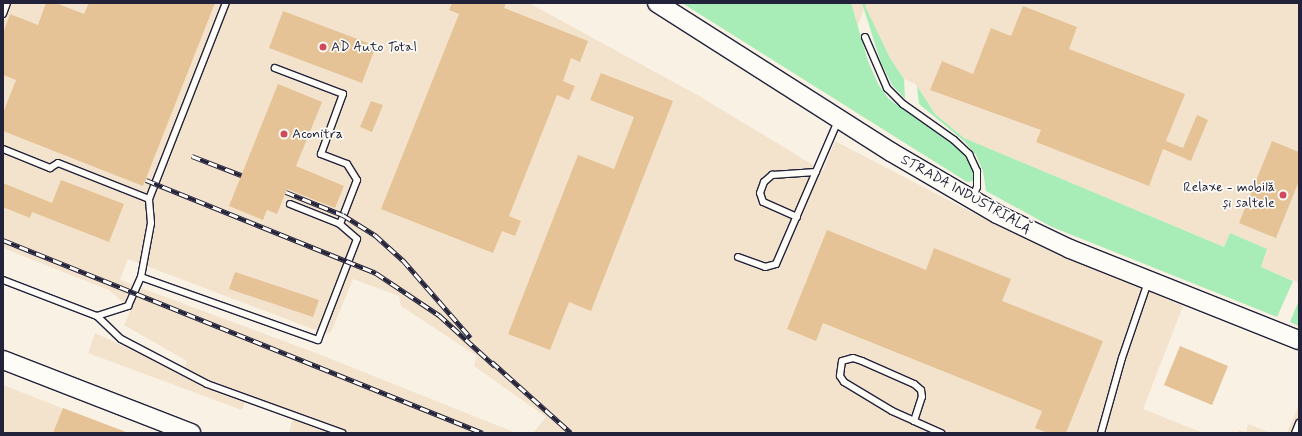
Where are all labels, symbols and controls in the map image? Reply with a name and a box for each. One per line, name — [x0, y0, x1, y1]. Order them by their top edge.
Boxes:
place label: AD Auto Total — [331, 39, 410, 55]
marker: AD Auto Total — [318, 42, 328, 52]
place label: Aconitra — [292, 126, 343, 142]
marker: Aconitra — [279, 129, 289, 139]
street label: STRADA INDUSTRIALĂ — [898, 151, 1034, 237]
place label: Relaxe - mobilă și saltele — [1183, 179, 1275, 212]
marker: Relaxe - mobilă și saltele — [1278, 190, 1288, 200]

